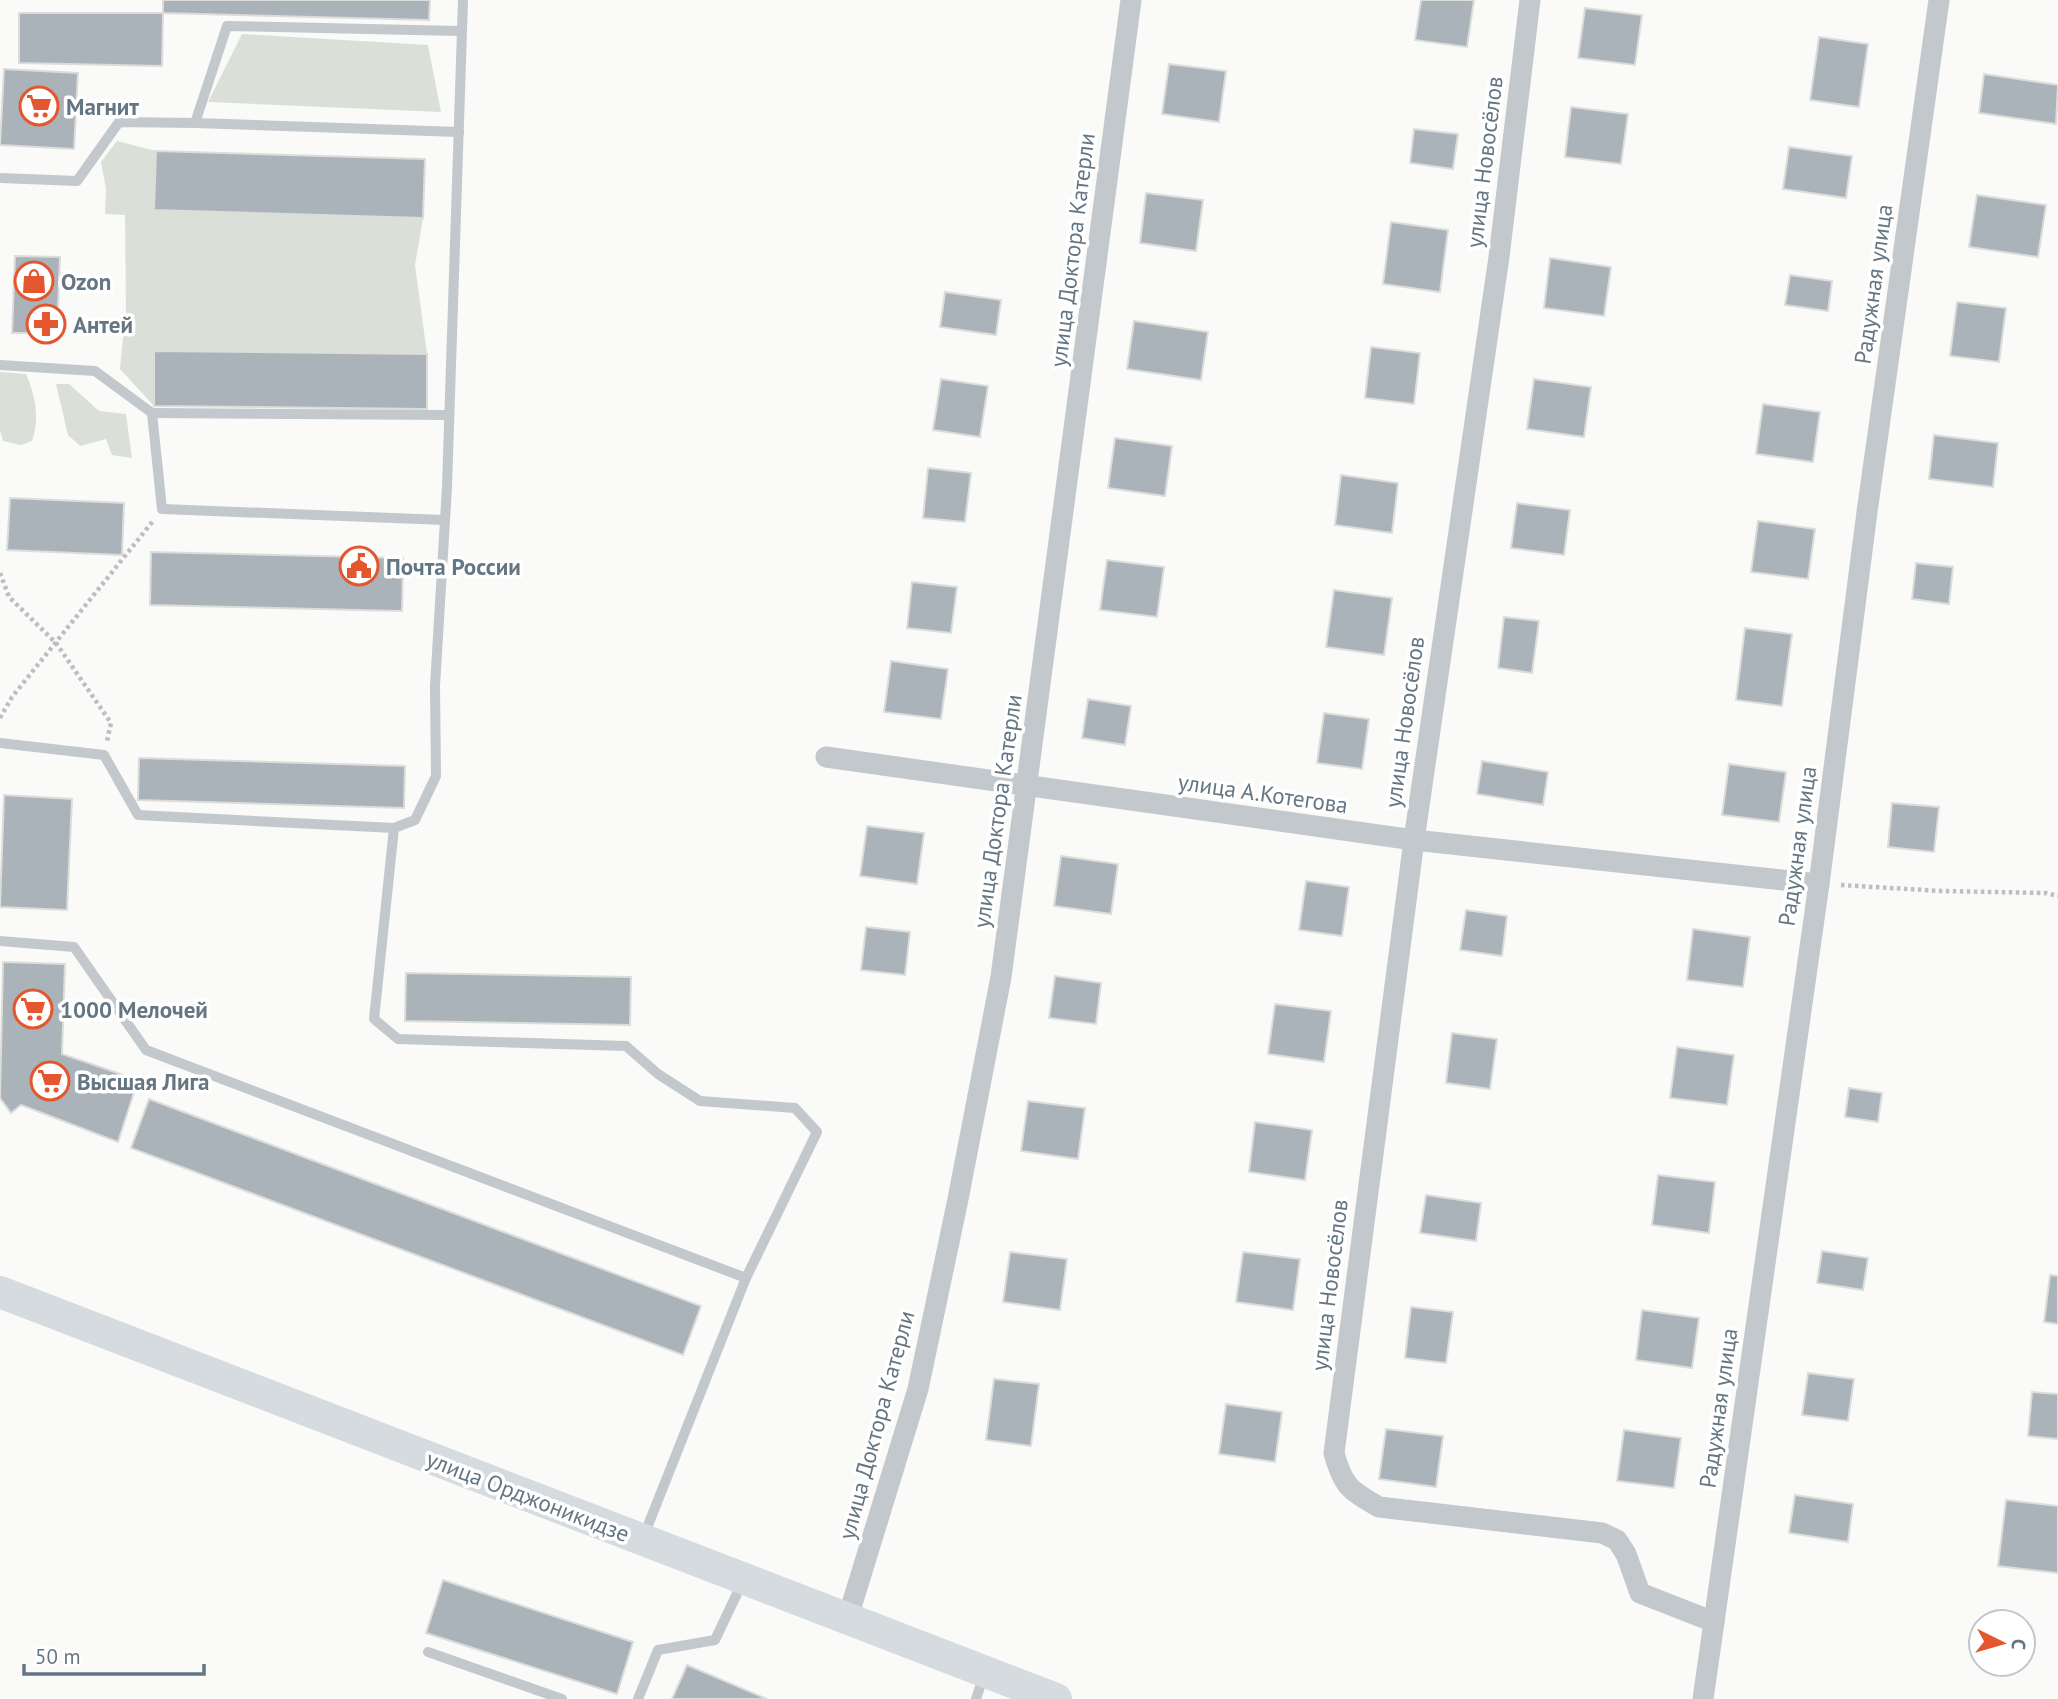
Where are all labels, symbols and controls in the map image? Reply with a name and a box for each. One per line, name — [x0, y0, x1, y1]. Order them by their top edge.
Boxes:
street label: улица Новосёлов — [1459, 75, 1509, 249]
supermarket icon: Магнит — [18, 85, 60, 127]
place label: Магнит — [66, 92, 139, 121]
street label: улица Доктора Катерли — [1043, 131, 1101, 369]
street label: Радужная улица — [1847, 202, 1899, 366]
shop icon: Ozon — [13, 260, 55, 302]
place label: Ozon — [61, 267, 111, 296]
pharmacy icon: Антей — [25, 303, 67, 345]
place label: Антей — [73, 310, 133, 339]
public building icon: Почта России — [338, 545, 380, 587]
place label: Почта России — [386, 552, 521, 581]
street label: улица Новосёлов — [1378, 634, 1430, 810]
street label: улица Доктора Катерли — [966, 692, 1028, 930]
street label: Радужная улица — [1771, 764, 1823, 928]
street label: улица А.Котегова — [1176, 767, 1350, 819]
supermarket icon: 1000 Мелочей — [12, 988, 54, 1030]
place label: 1000 Мелочей — [60, 995, 208, 1024]
supermarket icon: Высшая Лига — [29, 1060, 71, 1102]
place label: Высшая Лига — [77, 1067, 209, 1096]
street label: улица Новосёлов — [1304, 1198, 1354, 1372]
street label: улица Доктора Катерли — [831, 1307, 921, 1543]
street label: Радужная улица — [1692, 1326, 1744, 1490]
street label: улица Орджоникидзе — [422, 1444, 634, 1548]
north arrow — [1967, 1608, 2037, 1678]
scale bar — [24, 1632, 205, 1676]
text: С — [2006, 1638, 2031, 1651]
text: 50 m — [35, 1643, 81, 1670]

